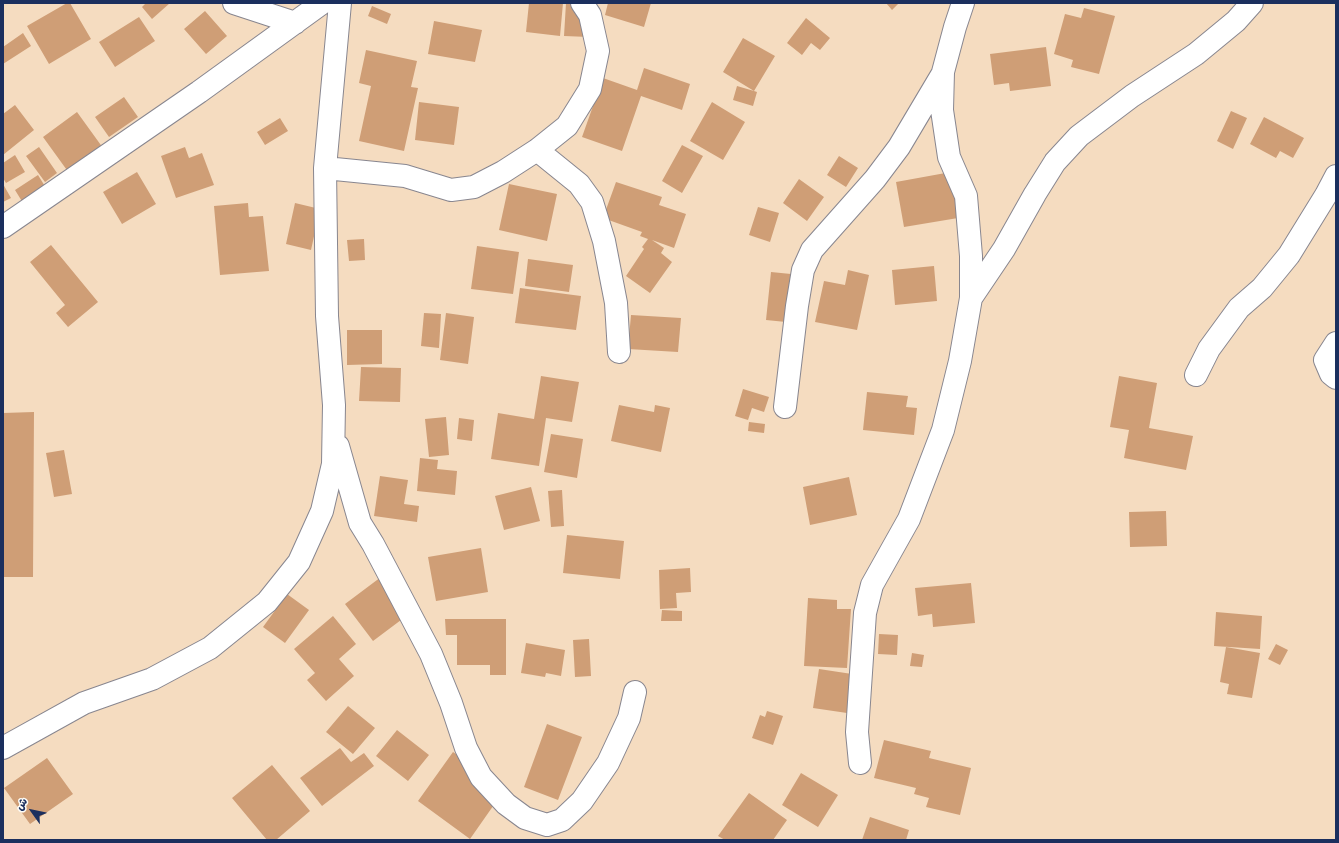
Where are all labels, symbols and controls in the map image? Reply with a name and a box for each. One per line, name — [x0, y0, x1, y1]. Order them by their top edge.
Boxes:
north arrow — [12, 791, 52, 831]
text: ش — [13, 796, 31, 813]

